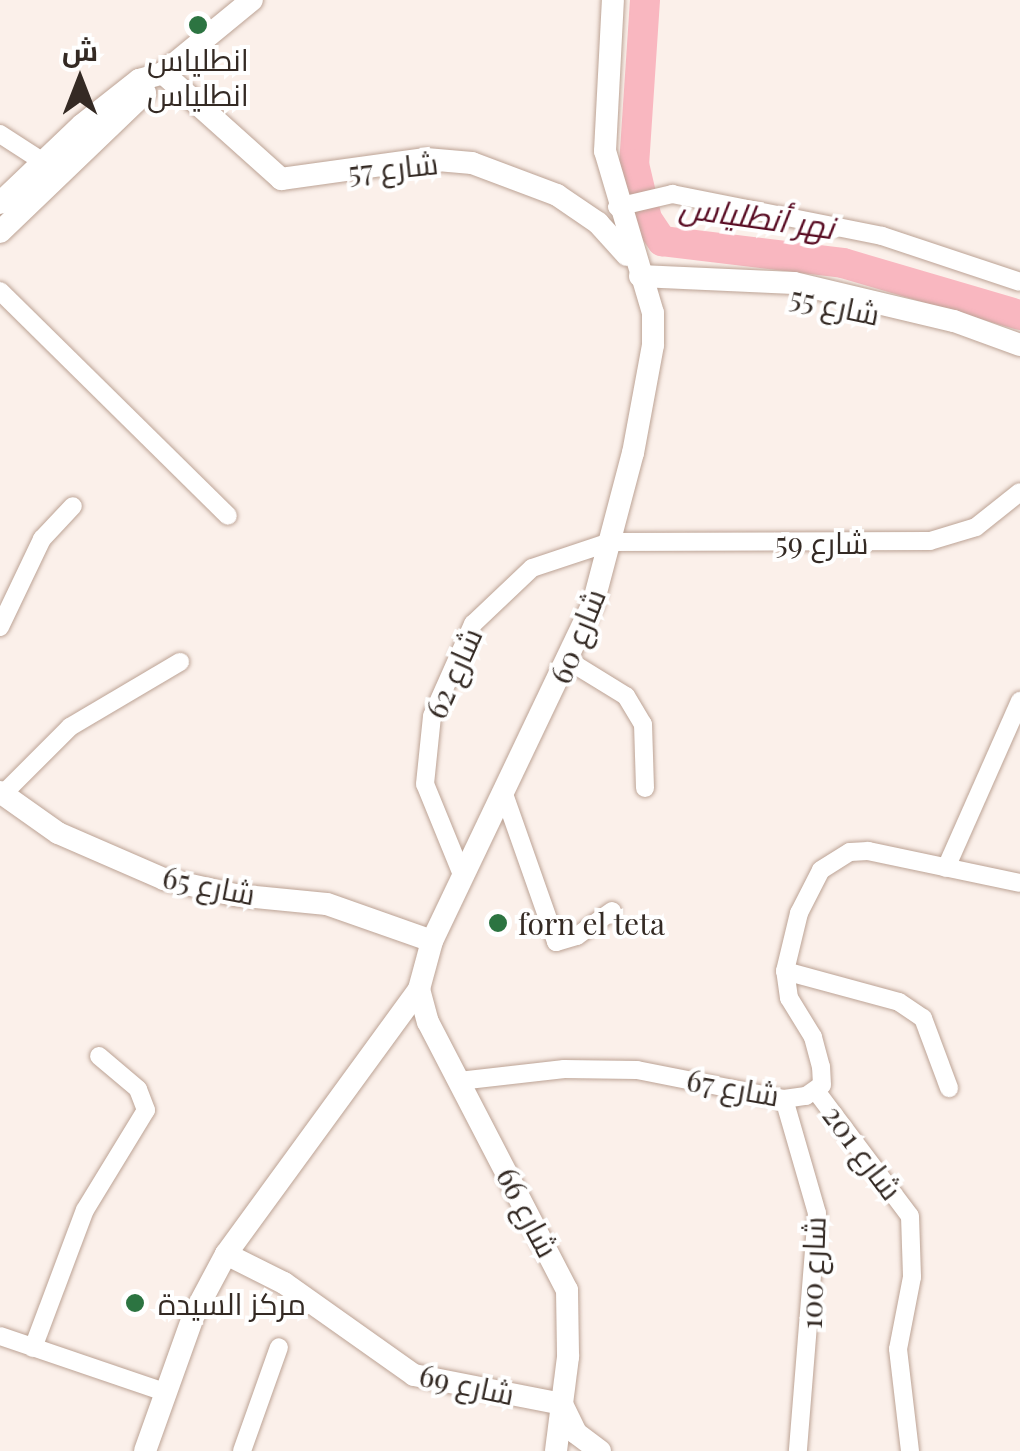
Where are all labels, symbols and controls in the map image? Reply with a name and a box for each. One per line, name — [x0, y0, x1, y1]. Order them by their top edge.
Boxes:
marker: انطلياس انطلياس — [187, 14, 209, 36]
north arrow — [30, 30, 130, 130]
text: ش — [62, 31, 98, 68]
place label: انطلياس انطلياس — [147, 41, 249, 112]
street label: شارع 57 — [346, 144, 440, 190]
water label: نهر أنطلياس — [677, 186, 837, 246]
street label: شارع 55 — [787, 278, 883, 332]
street label: شارع 59 — [775, 524, 869, 560]
street label: شارع 60 — [542, 583, 612, 689]
street label: شارع 62 — [417, 622, 489, 724]
street label: شارع 65 — [160, 858, 258, 912]
place label: forn el teta — [518, 905, 665, 941]
marker: forn el teta — [487, 912, 509, 934]
street label: شارع 67 — [684, 1061, 782, 1113]
street label: شارع 201 — [816, 1098, 910, 1206]
street label: شارع 66 — [489, 1161, 567, 1263]
street label: شارع 100 — [792, 1216, 832, 1330]
place label: مركز السيدة — [158, 1285, 306, 1321]
marker: مركز السيدة — [122, 1290, 148, 1316]
street label: شارع 69 — [416, 1356, 518, 1412]

